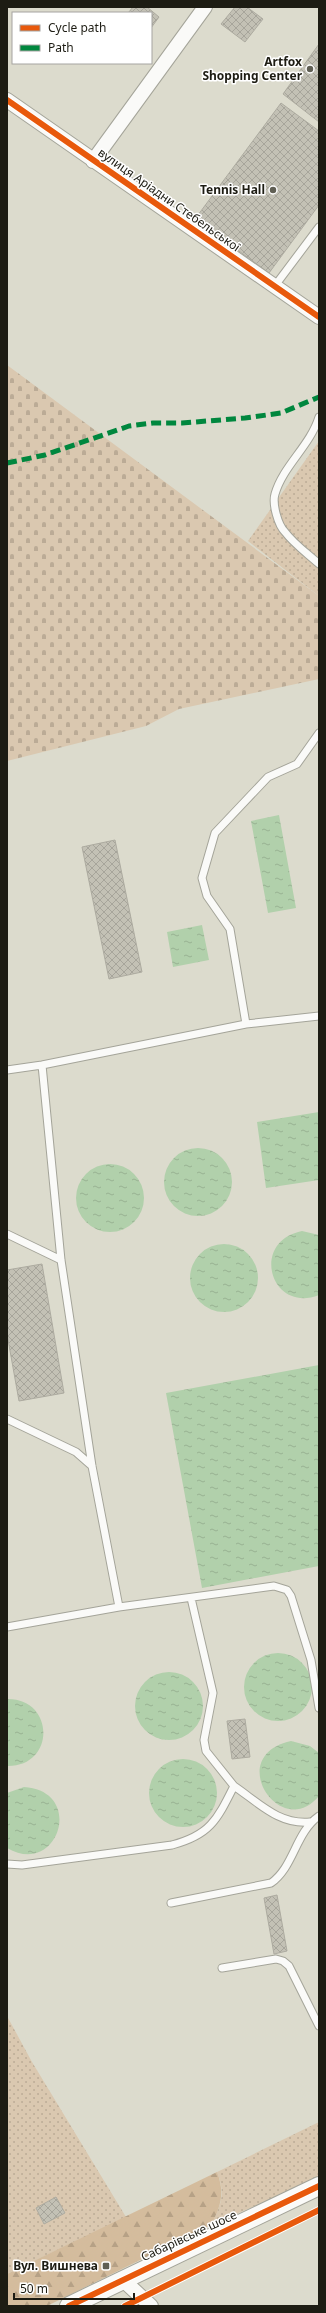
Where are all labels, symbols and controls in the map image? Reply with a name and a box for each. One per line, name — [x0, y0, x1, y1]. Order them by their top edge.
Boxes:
legend — [12, 12, 152, 64]
text: Cycle path — [48, 19, 106, 36]
text: Path — [48, 39, 74, 56]
place label: Artfox Shopping Center — [202, 53, 303, 84]
marker: Artfox Shopping Center — [305, 64, 315, 74]
street label: вулиця Аріадни Стебельської — [95, 144, 244, 255]
place label: Tennis Hall — [200, 181, 265, 198]
marker: Tennis Hall — [268, 185, 278, 195]
street label: Сабарівське шосе — [138, 2206, 240, 2265]
place label: Вул. Вишнева — [13, 2257, 98, 2274]
marker: Вул. Вишнева — [101, 2261, 111, 2271]
scale bar — [14, 2275, 134, 2301]
text: 50 m — [20, 2280, 48, 2297]

